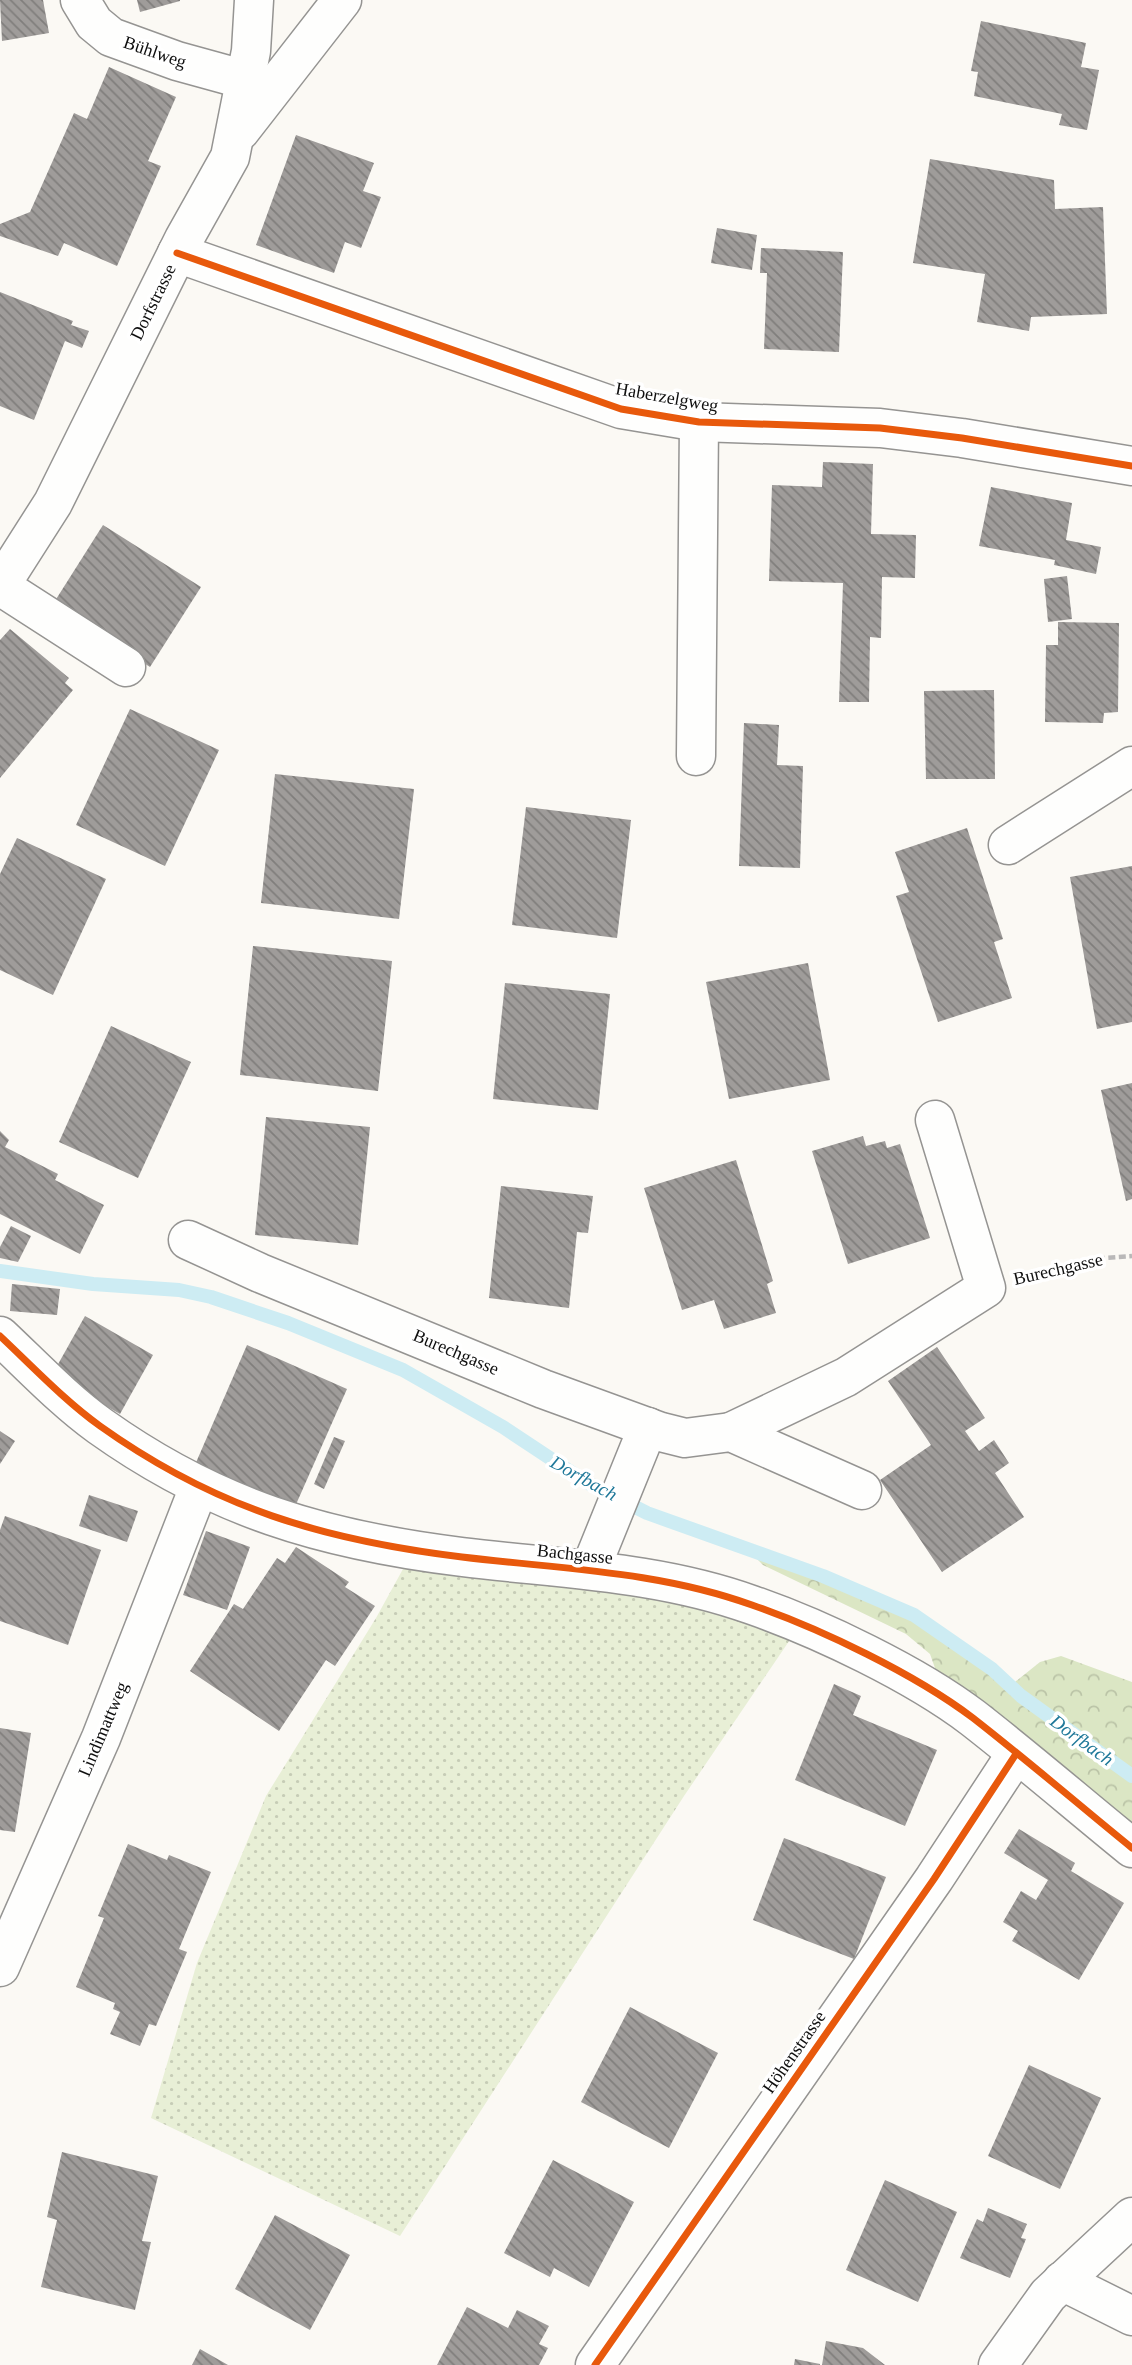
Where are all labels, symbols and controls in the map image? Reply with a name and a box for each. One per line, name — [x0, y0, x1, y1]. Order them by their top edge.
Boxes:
street label: Bühlweg — [121, 32, 189, 72]
street label: Dorfstrasse — [126, 261, 180, 343]
street label: Haberzelgweg — [614, 378, 720, 416]
street label: Burechgasse — [1011, 1249, 1105, 1289]
street label: Burechgasse — [410, 1325, 502, 1379]
water label: Dorfbach — [546, 1451, 621, 1505]
street label: Bachgasse — [536, 1540, 614, 1568]
street label: Lindimattweg — [74, 1679, 132, 1779]
water label: Dorfbach — [1046, 1710, 1118, 1770]
street label: Höhenstrasse — [758, 2007, 830, 2097]

